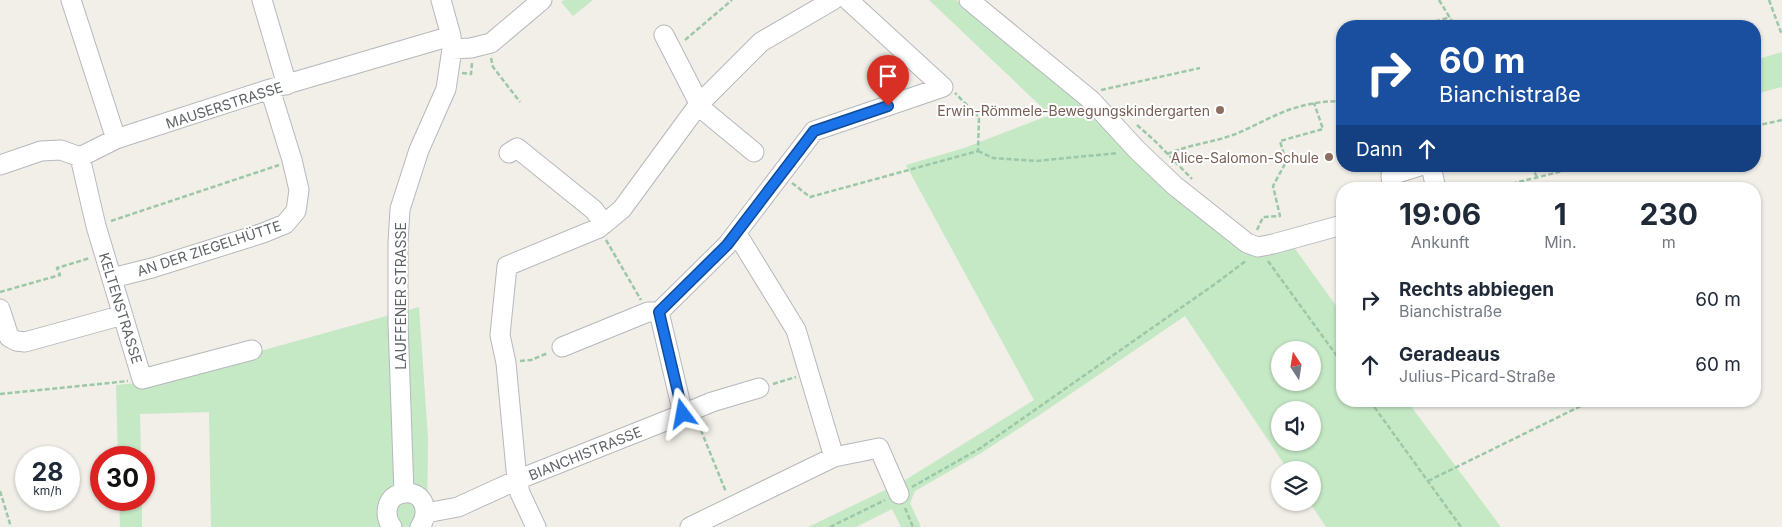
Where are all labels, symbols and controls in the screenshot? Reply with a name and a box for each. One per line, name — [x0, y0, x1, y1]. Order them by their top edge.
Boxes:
text: 60 m — [1439, 39, 1526, 81]
icon: right — [1356, 40, 1421, 105]
pin — [867, 55, 909, 106]
icon: arrive — [874, 62, 902, 90]
street label: MAUSERSTRASSE — [163, 78, 285, 132]
text: Bianchistraße — [1439, 81, 1581, 107]
place label: Erwin-Römmele-Bewegungskindergarten — [937, 102, 1210, 119]
marker: Erwin-Römmele-Bewegungskindergarten — [1214, 104, 1226, 116]
icon: ahead — [1413, 135, 1441, 163]
text: Dann — [1356, 138, 1403, 161]
place label: Alice-Salomon-Schule — [1171, 149, 1319, 166]
marker: Alice-Salomon-Schule — [1323, 151, 1335, 163]
text: 19:06 — [1399, 196, 1481, 232]
text: 1 — [1554, 196, 1567, 232]
text: 230 — [1640, 196, 1698, 232]
street label: AN DER ZIEGELHÜTTE — [135, 217, 283, 279]
street label: LAUFFENER STRASSE — [392, 222, 409, 370]
text: Ankunft — [1411, 232, 1469, 252]
text: Min. — [1544, 232, 1577, 252]
text: m — [1662, 232, 1676, 252]
street label: KELTENSTRASSE — [96, 250, 146, 366]
text: Rechts abbiegen — [1399, 278, 1554, 301]
icon: right — [1356, 286, 1384, 314]
text: 60 m — [1695, 288, 1741, 311]
text: Bianchistraße — [1399, 301, 1502, 321]
north arrow — [1271, 341, 1321, 391]
map controls — [1271, 341, 1321, 511]
text: Geradeaus — [1399, 343, 1500, 366]
icon: ahead — [1356, 351, 1384, 379]
text: 60 m — [1695, 353, 1741, 376]
text: Julius-Picard-Straße — [1399, 366, 1556, 386]
position arrow — [656, 387, 708, 439]
button: sound — [1271, 401, 1321, 451]
street label: BIANCHISTRASSE — [526, 423, 644, 483]
speed limit sign: 30 — [90, 446, 155, 511]
text: 28 — [31, 457, 64, 487]
button: layers — [1271, 461, 1321, 511]
text: km/h — [33, 483, 62, 498]

